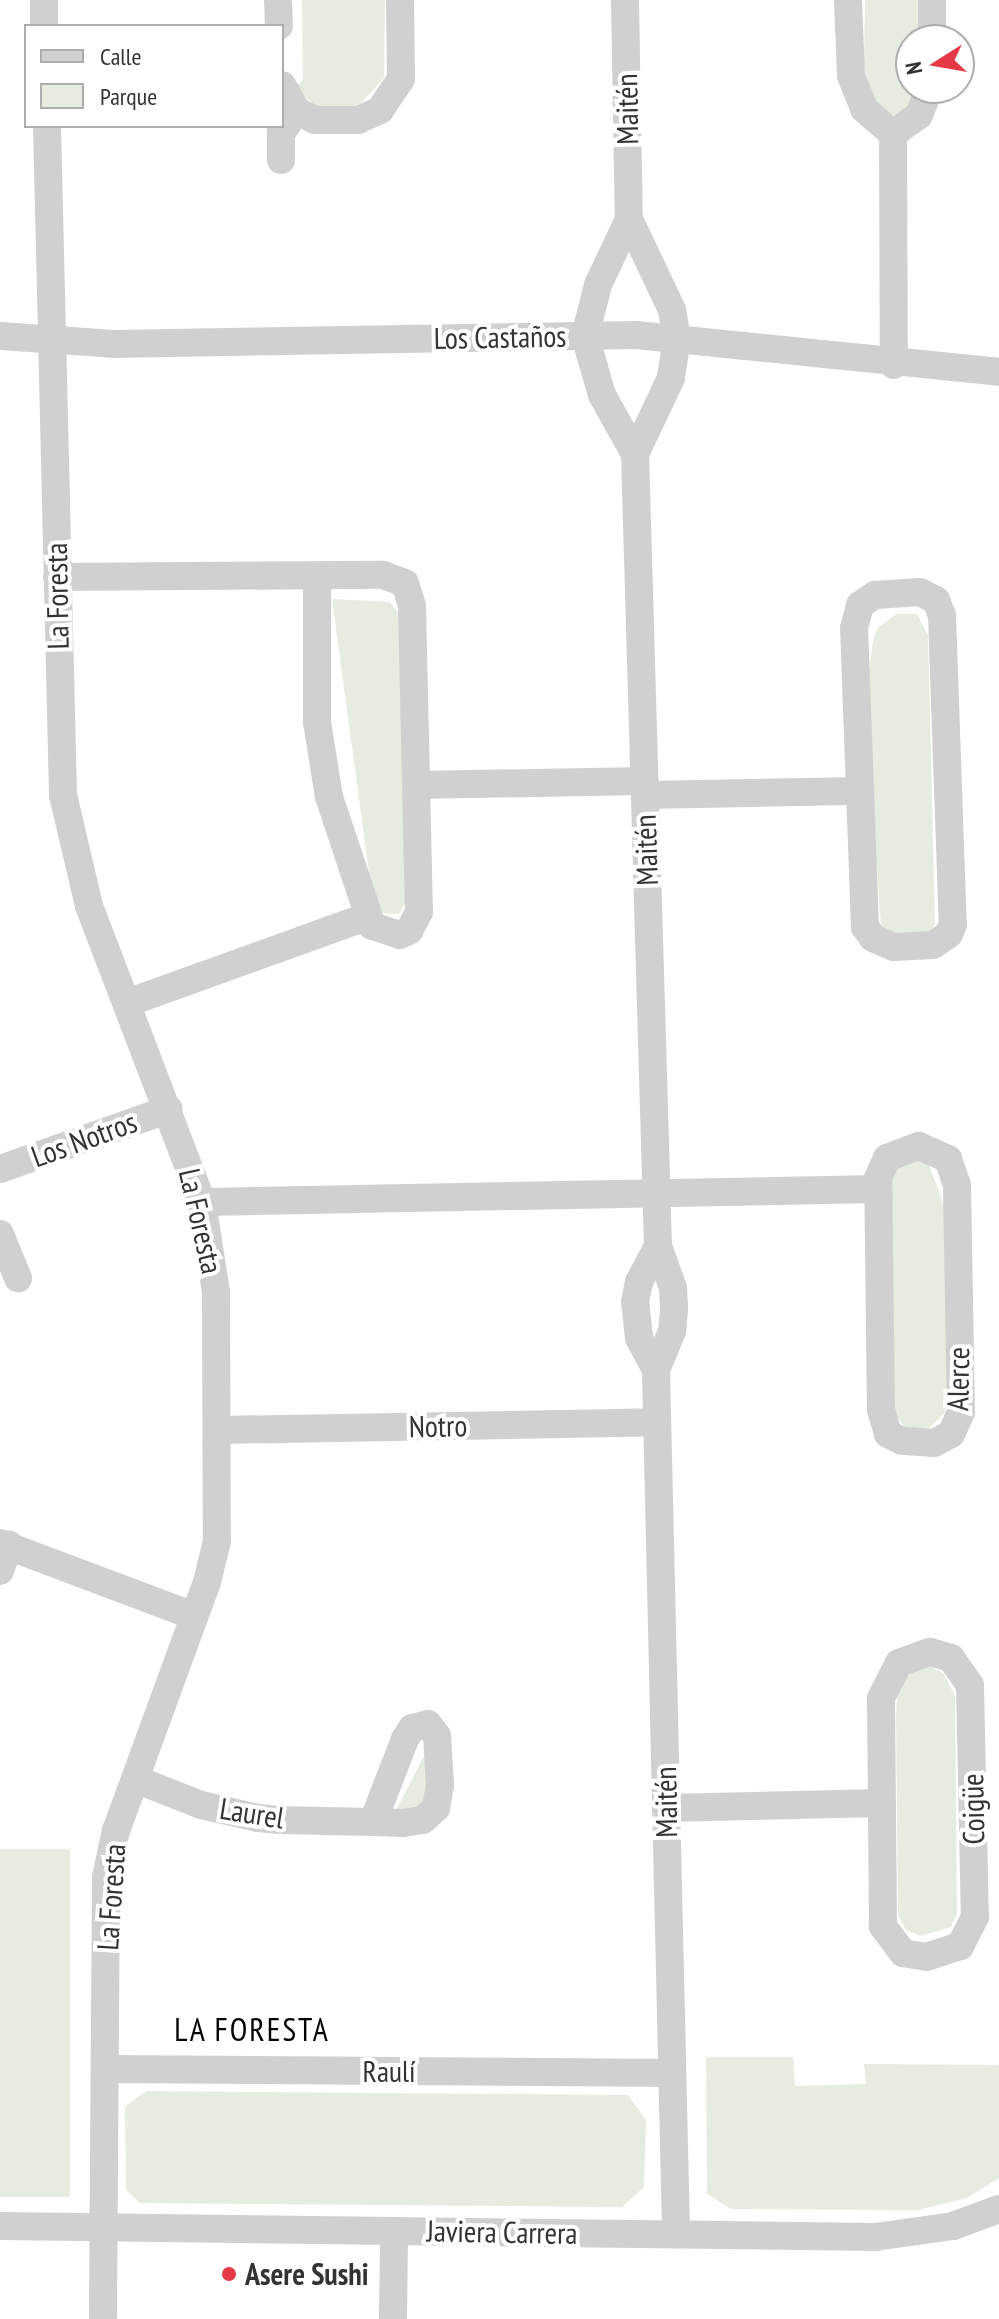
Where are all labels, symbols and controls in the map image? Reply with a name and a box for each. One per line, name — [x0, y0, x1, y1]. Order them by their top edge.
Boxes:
legend — [24, 24, 284, 128]
north arrow — [895, 24, 975, 104]
text: Calle — [100, 41, 141, 72]
text: N — [899, 60, 928, 77]
street label: Maitén — [608, 73, 646, 145]
text: Parque — [100, 81, 157, 112]
street label: Los Castaños — [433, 318, 567, 356]
street label: La Foresta — [38, 542, 76, 650]
street label: Maitén — [627, 814, 665, 886]
street label: Los Notros — [27, 1103, 141, 1175]
street label: La Foresta — [171, 1165, 231, 1277]
street label: Alerce — [939, 1347, 977, 1411]
street label: Notro — [408, 1407, 468, 1445]
street label: Maitén — [647, 1766, 685, 1838]
street label: Coigüe — [954, 1773, 992, 1845]
street label: Laurel — [217, 1790, 287, 1836]
street label: La Foresta — [89, 1843, 133, 1951]
district label: LA FORESTA — [174, 2010, 330, 2048]
street label: Raulí — [363, 2053, 415, 2089]
street label: Javiera Carrera — [426, 2213, 578, 2251]
place label: Asere Sushi — [245, 2256, 368, 2292]
marker: Asere Sushi — [220, 2265, 238, 2283]

